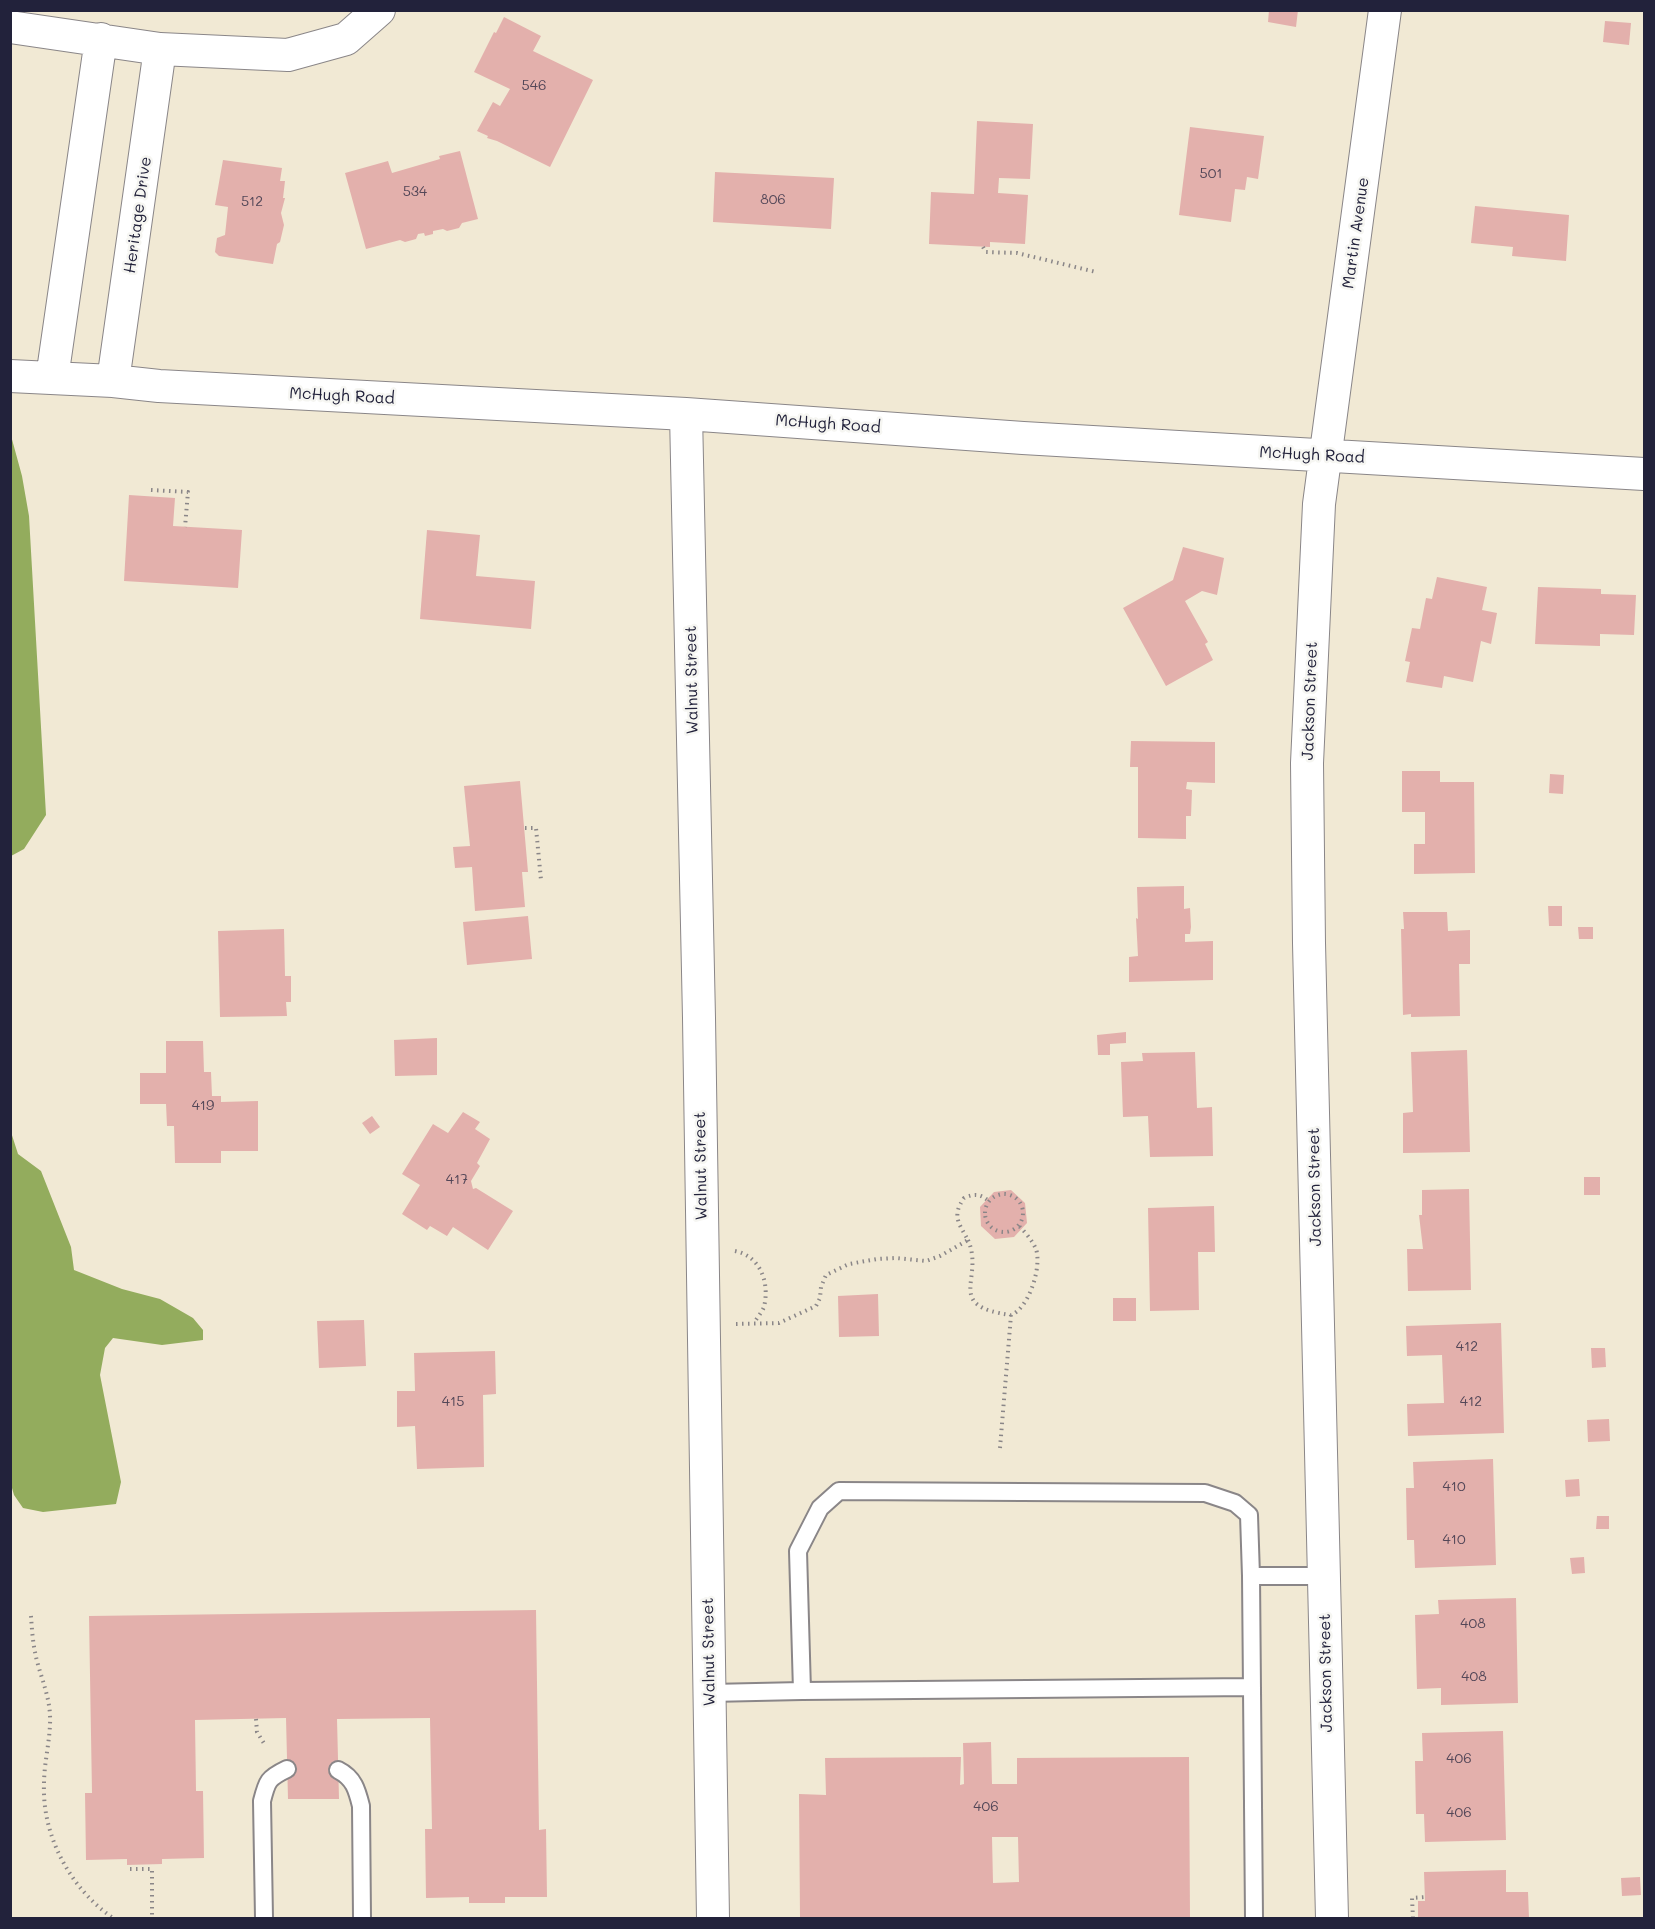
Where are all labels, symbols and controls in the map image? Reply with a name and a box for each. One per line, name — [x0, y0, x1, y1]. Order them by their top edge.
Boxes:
house number: 546 — [522, 78, 546, 94]
street label: Heritage Drive — [120, 155, 156, 275]
house number: 501 — [1199, 166, 1223, 182]
street label: Martin Avenue — [1339, 176, 1373, 290]
house number: 534 — [403, 184, 427, 200]
house number: 806 — [760, 192, 786, 208]
house number: 512 — [241, 194, 263, 210]
street label: McHugh Road — [289, 384, 395, 408]
street label: McHugh Road — [775, 411, 881, 437]
street label: McHugh Road — [1259, 443, 1365, 467]
street label: Walnut Street — [681, 625, 703, 735]
street label: Jackson Street — [1298, 641, 1322, 761]
house number: 419 — [192, 1098, 214, 1114]
street label: Walnut Street — [690, 1111, 712, 1221]
street label: Jackson Street — [1304, 1127, 1326, 1247]
house number: 417 — [446, 1172, 468, 1188]
house number: 412 — [1456, 1339, 1478, 1355]
house number: 415 — [442, 1394, 464, 1410]
house number: 412 — [1460, 1394, 1482, 1410]
house number: 410 — [1442, 1479, 1466, 1495]
house number: 410 — [1442, 1532, 1466, 1548]
street label: Walnut Street — [698, 1597, 720, 1707]
street label: Jackson Street — [1315, 1613, 1337, 1733]
house number: 408 — [1460, 1616, 1486, 1632]
house number: 408 — [1461, 1669, 1487, 1685]
house number: 406 — [1446, 1751, 1472, 1767]
house number: 406 — [973, 1799, 999, 1815]
house number: 406 — [1446, 1805, 1472, 1821]

